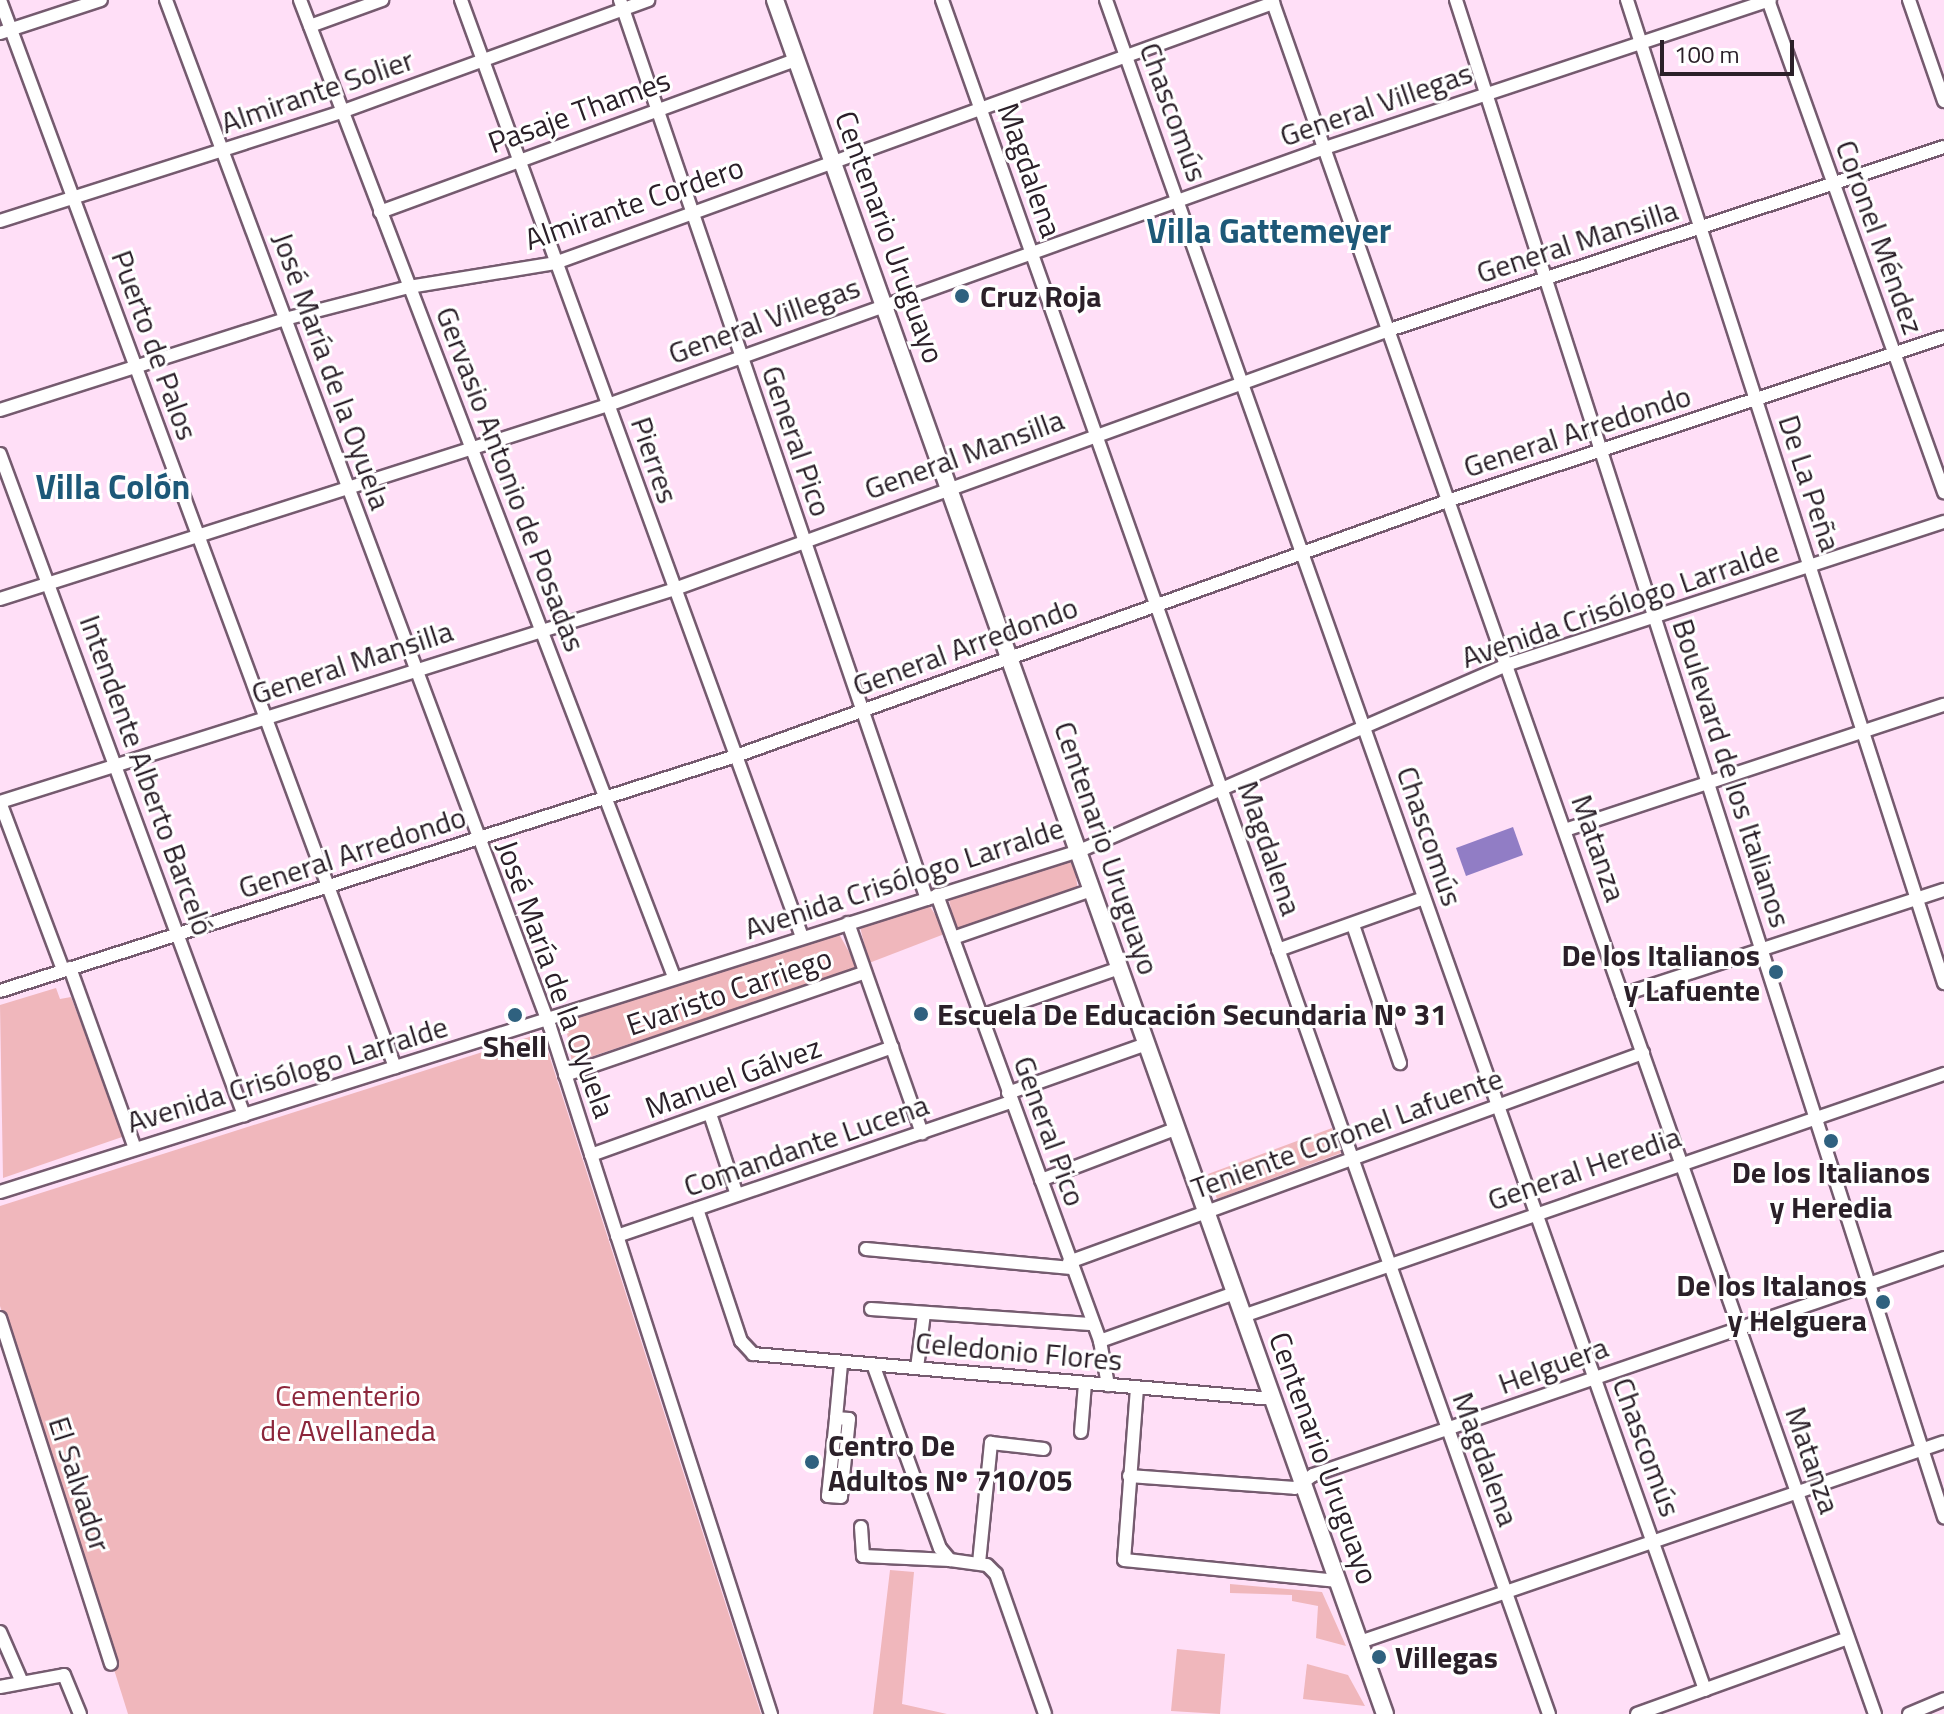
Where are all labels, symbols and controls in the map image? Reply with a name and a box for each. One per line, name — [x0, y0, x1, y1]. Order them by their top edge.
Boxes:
scale bar — [1664, 24, 1798, 74]
text: 100 m — [1674, 36, 1740, 72]
street label: Chascomús — [1132, 38, 1216, 186]
street label: Almirante Solier — [216, 41, 418, 141]
street label: General Villegas — [1275, 54, 1477, 154]
street label: Pasaje Thames — [483, 61, 675, 161]
street label: Magdalena — [990, 98, 1070, 242]
street label: Centenario Uruguayo — [828, 106, 952, 368]
street label: Coronel Méndez — [1828, 135, 1932, 339]
street label: Almirante Cordero — [520, 149, 748, 257]
street label: General Mansilla — [1472, 191, 1682, 291]
district label: Villa Gattemeyer — [1146, 211, 1392, 251]
street label: José María de la Oyuela — [265, 227, 399, 515]
street label: Puerto de Palos — [104, 245, 206, 445]
street label: General Villegas — [663, 269, 865, 371]
place label: Cruz Roja — [980, 278, 1102, 314]
marker: Cruz Roja — [951, 285, 973, 307]
street label: Gervasio Antonio de Posadas — [429, 301, 593, 657]
street label: General Pico — [754, 361, 840, 521]
street label: General Arredondo — [1459, 377, 1695, 485]
street label: General Mansilla — [859, 401, 1069, 507]
street label: De La Peña — [1771, 410, 1849, 556]
street label: Pierres — [623, 412, 687, 508]
district label: Villa Colón — [36, 467, 190, 507]
street label: Avenida Crisólogo Larralde — [1456, 533, 1784, 675]
street label: General Arredondo — [848, 589, 1082, 703]
street label: Intendente Alberto Barceló — [72, 610, 222, 940]
street label: General Mansilla — [247, 612, 457, 712]
street label: Boulevard de los Italianos — [1665, 614, 1799, 932]
street label: Centenario Uruguayo — [1047, 717, 1167, 979]
street label: Chascomús — [1389, 762, 1471, 910]
street label: Magdalena — [1230, 776, 1310, 920]
street label: Matanza — [1564, 790, 1634, 906]
street label: General Arredondo — [234, 798, 470, 906]
street label: Avenida Crisólogo Larralde — [740, 809, 1068, 947]
street label: José María de la Oyuela — [489, 835, 623, 1123]
place label: De los Italianos y Lafuente — [1561, 937, 1760, 1008]
street label: Evaristo Carriego — [622, 939, 836, 1043]
marker: De los Italianos y Lafuente — [1767, 963, 1785, 981]
place label: Escuela De Educación Secundaria Nº 31 — [937, 996, 1447, 1032]
marker: Escuela De Educación Secundaria Nº 31 — [912, 1005, 930, 1023]
marker: Shell — [506, 1006, 524, 1024]
street label: Avenida Crisólogo Larralde — [122, 1008, 452, 1140]
place label: Shell — [483, 1028, 547, 1064]
street label: Manuel Gálvez — [640, 1029, 826, 1125]
street label: General Pico — [1006, 1051, 1094, 1211]
street label: Teniente Coronel Lafuente — [1186, 1060, 1508, 1206]
street label: Comandante Lucena — [679, 1086, 933, 1204]
street label: General Heredia — [1483, 1118, 1685, 1218]
marker: De los Italianos y Heredia — [1822, 1132, 1840, 1150]
place label: De los Italianos y Heredia — [1732, 1154, 1930, 1224]
place label: De los Italanos y Helguera — [1676, 1267, 1867, 1338]
marker: De los Italanos y Helguera — [1874, 1293, 1892, 1311]
street label: Celedonio Flores — [914, 1324, 1124, 1378]
street label: Centenario Uruguayo — [1262, 1327, 1386, 1589]
street label: Helguera — [1493, 1329, 1613, 1401]
street label: Chascomús — [1605, 1373, 1689, 1521]
park label: Cementerio de Avellaneda — [260, 1377, 436, 1448]
street label: Magdalena — [1445, 1387, 1527, 1531]
street label: Matanza — [1778, 1402, 1848, 1518]
street label: El Salvador — [41, 1412, 119, 1556]
place label: Centro De Adultos Nº 710/05 — [828, 1427, 1073, 1498]
marker: Centro De Adultos Nº 710/05 — [803, 1453, 821, 1471]
place label: Villegas — [1395, 1639, 1498, 1675]
marker: Villegas — [1370, 1648, 1388, 1666]

